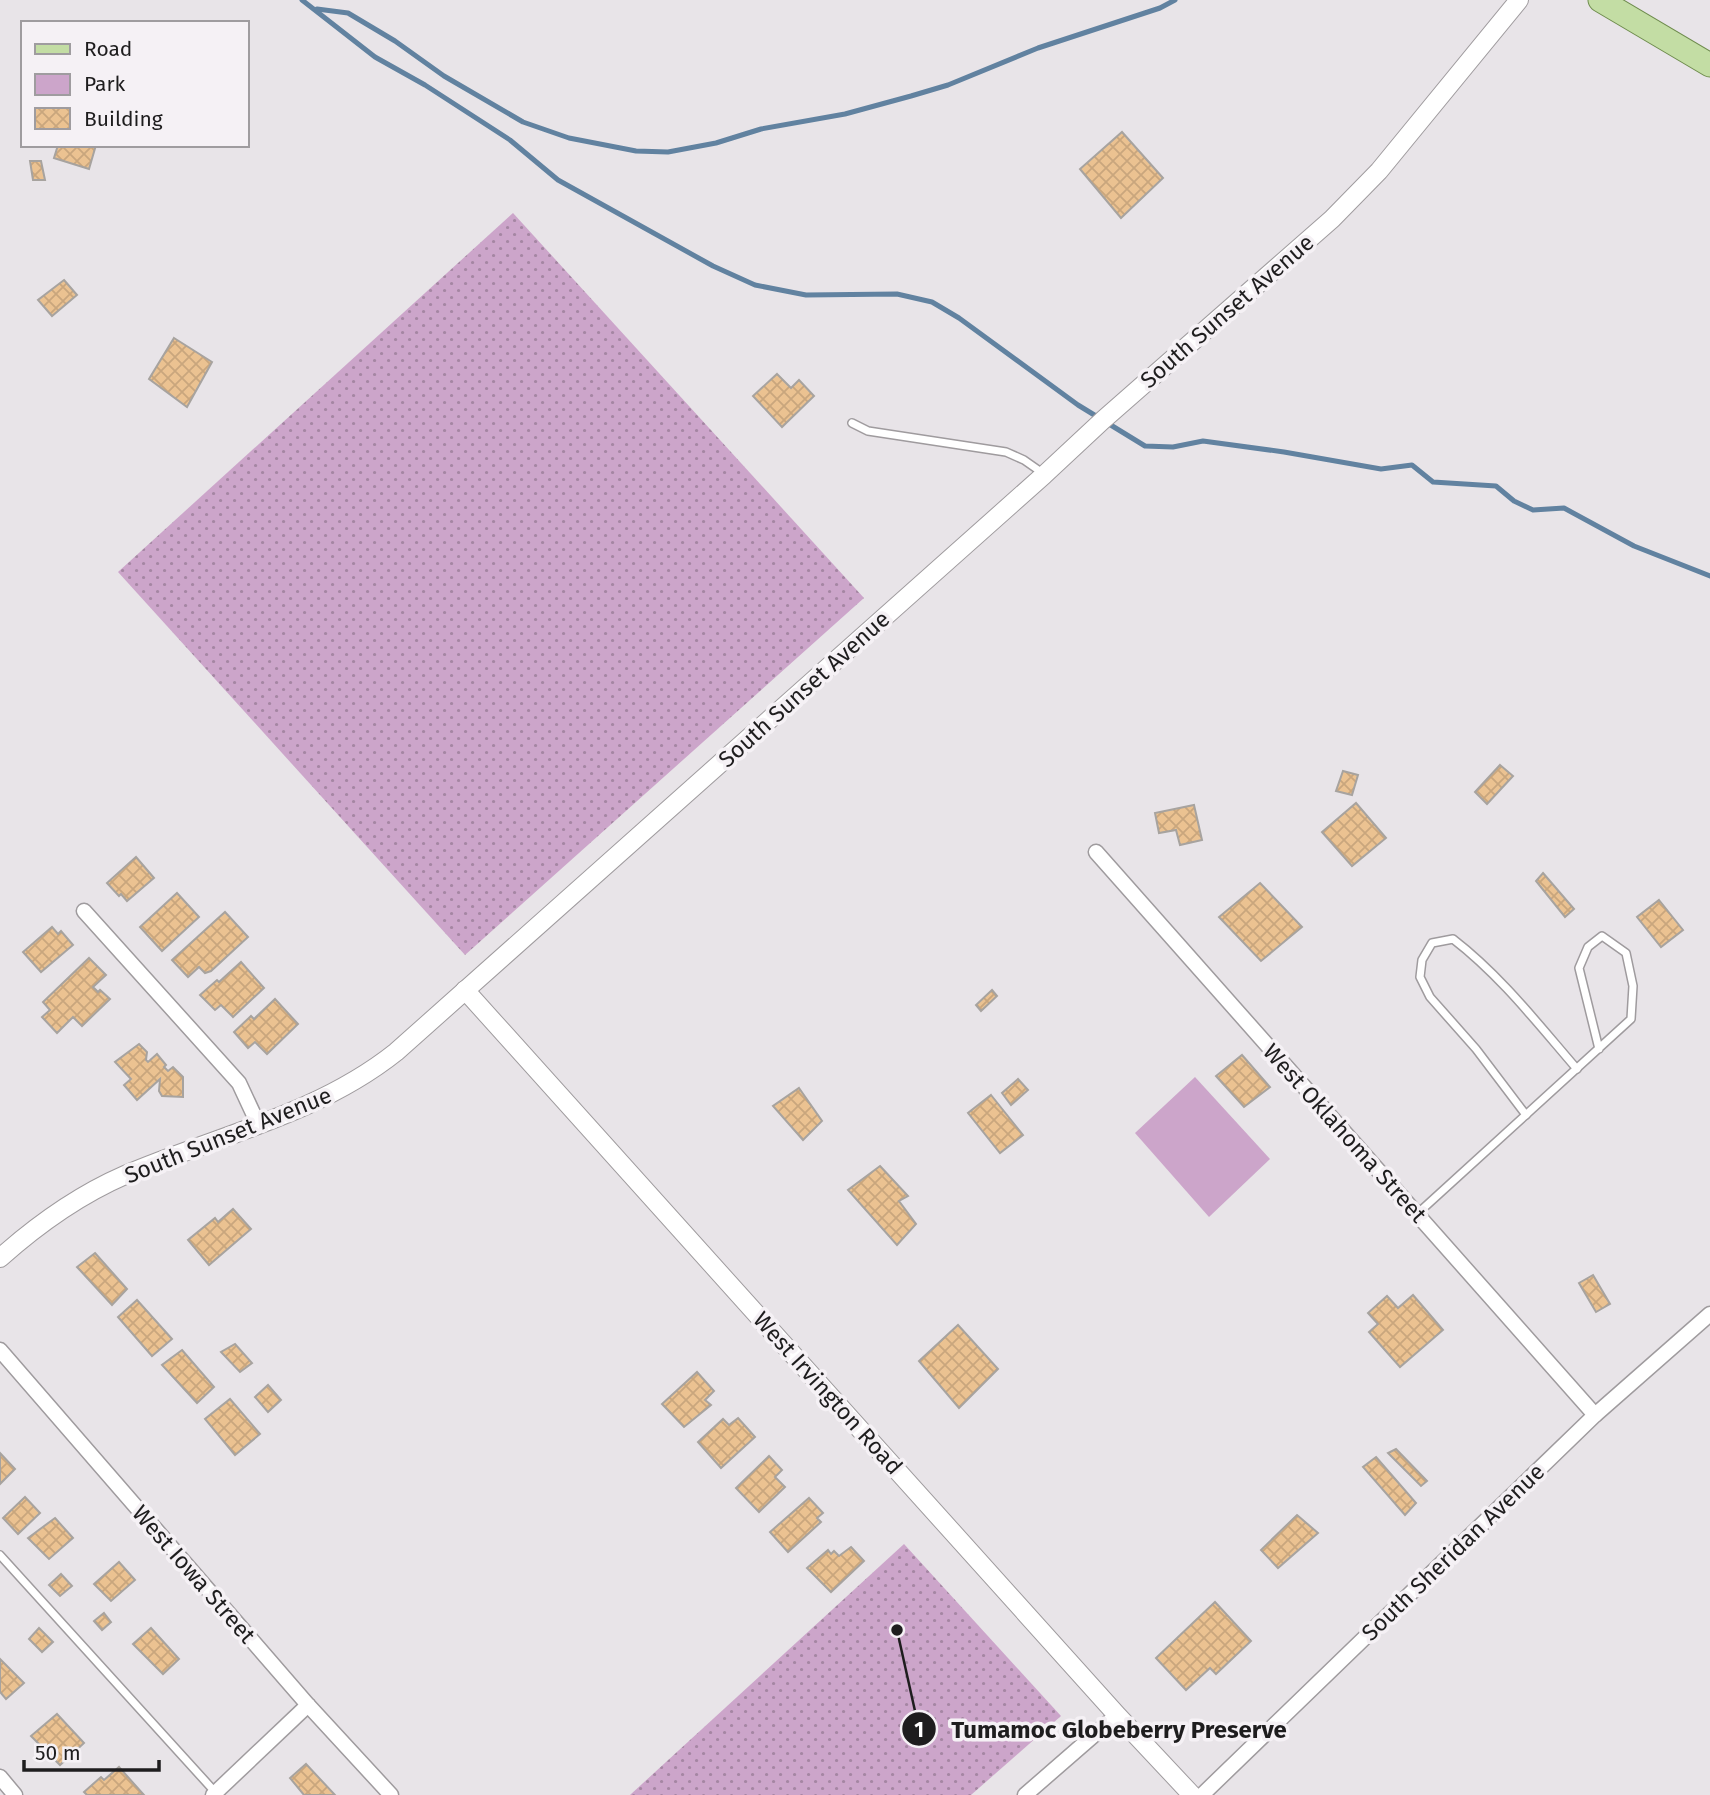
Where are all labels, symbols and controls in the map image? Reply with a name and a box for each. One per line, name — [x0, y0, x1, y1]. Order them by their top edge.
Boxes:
legend — [21, 21, 248, 147]
text: Road — [84, 36, 132, 62]
text: Park — [84, 71, 126, 97]
text: Building — [84, 106, 163, 132]
street label: South Sunset Avenue — [1135, 228, 1319, 394]
street label: South Sunset Avenue — [713, 605, 895, 773]
street label: West Oklahoma Street — [1257, 1038, 1433, 1229]
street label: South Sunset Avenue — [120, 1081, 336, 1189]
street label: West Irvington Road — [748, 1306, 908, 1480]
street label: South Sheridan Avenue — [1356, 1457, 1550, 1647]
street label: West Iowa Street — [126, 1499, 262, 1649]
callout: Tumamoc Globeberry Preserve — [902, 1707, 1300, 1752]
text: Tumamoc Globeberry Preserve — [951, 1716, 1287, 1744]
text: 1 — [914, 1717, 924, 1743]
scale bar — [24, 1728, 159, 1772]
text: 50 m — [35, 1740, 81, 1766]

